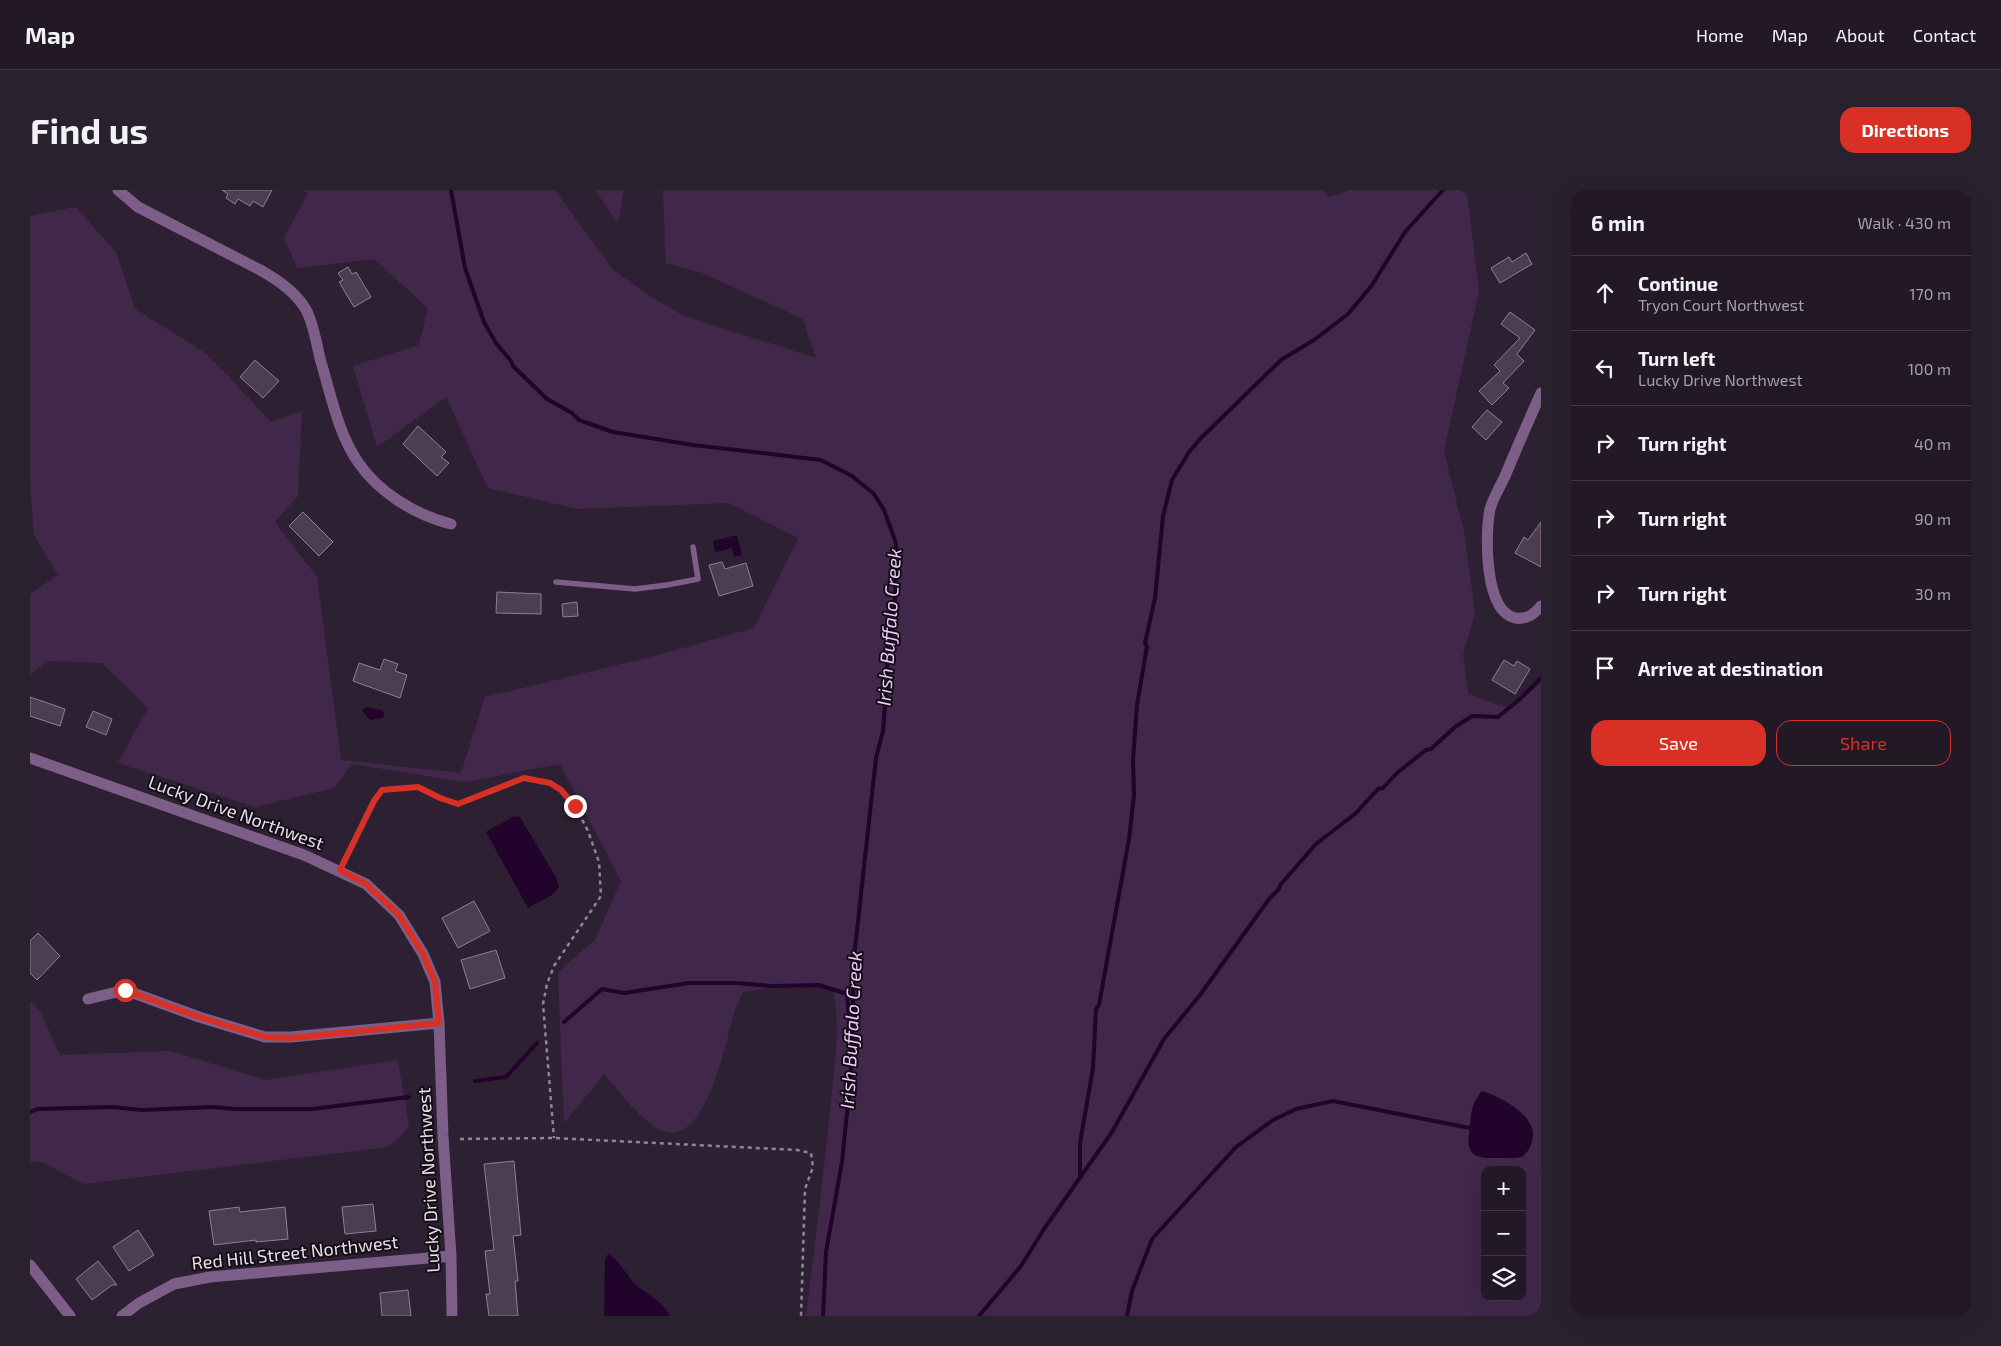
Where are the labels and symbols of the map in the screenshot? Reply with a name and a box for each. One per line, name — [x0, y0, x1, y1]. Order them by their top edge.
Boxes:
water label: Irish Buffalo Creek — [872, 547, 905, 706]
street label: Lucky Drive Northwest — [146, 770, 327, 854]
route end — [564, 795, 587, 818]
water label: Irish Buffalo Creek — [835, 950, 866, 1109]
route start — [114, 979, 137, 1002]
street label: Lucky Drive Northwest — [412, 1087, 444, 1273]
street label: Red Hill Street Northwest — [190, 1230, 399, 1274]

